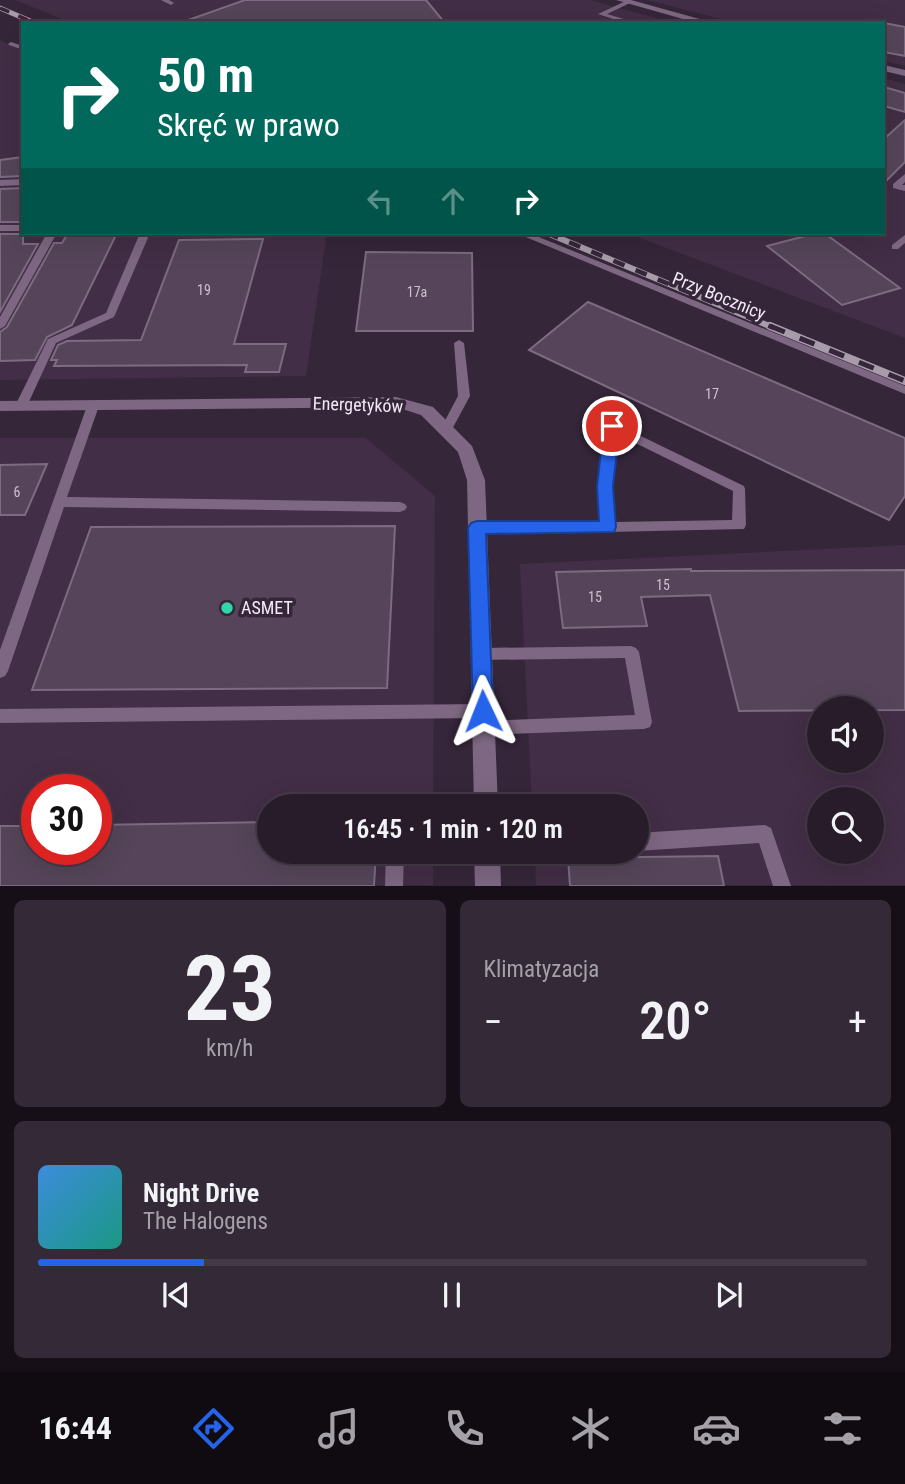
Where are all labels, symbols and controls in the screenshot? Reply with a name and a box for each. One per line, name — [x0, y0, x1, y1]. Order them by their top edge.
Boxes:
text: 50 m — [157, 47, 254, 104]
icon: right — [42, 49, 133, 140]
text: Skręć w prawo — [157, 106, 340, 144]
icon: left — [361, 182, 399, 220]
icon: ahead — [434, 182, 472, 220]
icon: right — [507, 182, 545, 220]
street label: Przy Bocznicy — [669, 267, 769, 324]
house number: 19 — [197, 282, 211, 298]
house number: 17a — [407, 284, 427, 300]
house number: 17 — [705, 386, 719, 402]
street label: Energetyków — [312, 392, 404, 417]
pin — [582, 396, 642, 456]
icon: arrive — [593, 407, 631, 445]
house number: 6 — [14, 484, 21, 500]
house number: 15 — [656, 577, 670, 593]
house number: 15 — [588, 589, 602, 605]
place label: ASMET — [241, 597, 293, 618]
marker: ASMET — [219, 600, 235, 616]
position arrow — [446, 674, 520, 748]
map controls — [807, 696, 884, 864]
button: sound — [807, 696, 884, 773]
speed limit sign: 30 — [21, 774, 112, 865]
button: search — [807, 787, 884, 864]
text: 16:45 · 1 min · 120 m — [343, 814, 563, 844]
text: 23 — [184, 936, 276, 1042]
text: Klimatyzacja — [484, 956, 599, 983]
text: 20° — [639, 991, 711, 1052]
text: − — [484, 1000, 503, 1044]
text: + — [848, 1000, 867, 1044]
text: km/h — [206, 1035, 253, 1062]
text: Night Drive — [143, 1178, 259, 1208]
text: The Halogens — [143, 1208, 268, 1235]
icon: previous — [157, 1276, 195, 1314]
icon: pause — [433, 1276, 471, 1314]
icon: next — [710, 1276, 748, 1314]
icon: directions — [189, 1404, 238, 1453]
icon: music — [314, 1404, 363, 1453]
icon: phone — [440, 1404, 489, 1453]
icon: climate — [566, 1404, 615, 1453]
icon: car — [692, 1404, 741, 1453]
icon: filters — [818, 1404, 867, 1453]
text: 16:44 — [38, 1409, 112, 1447]

